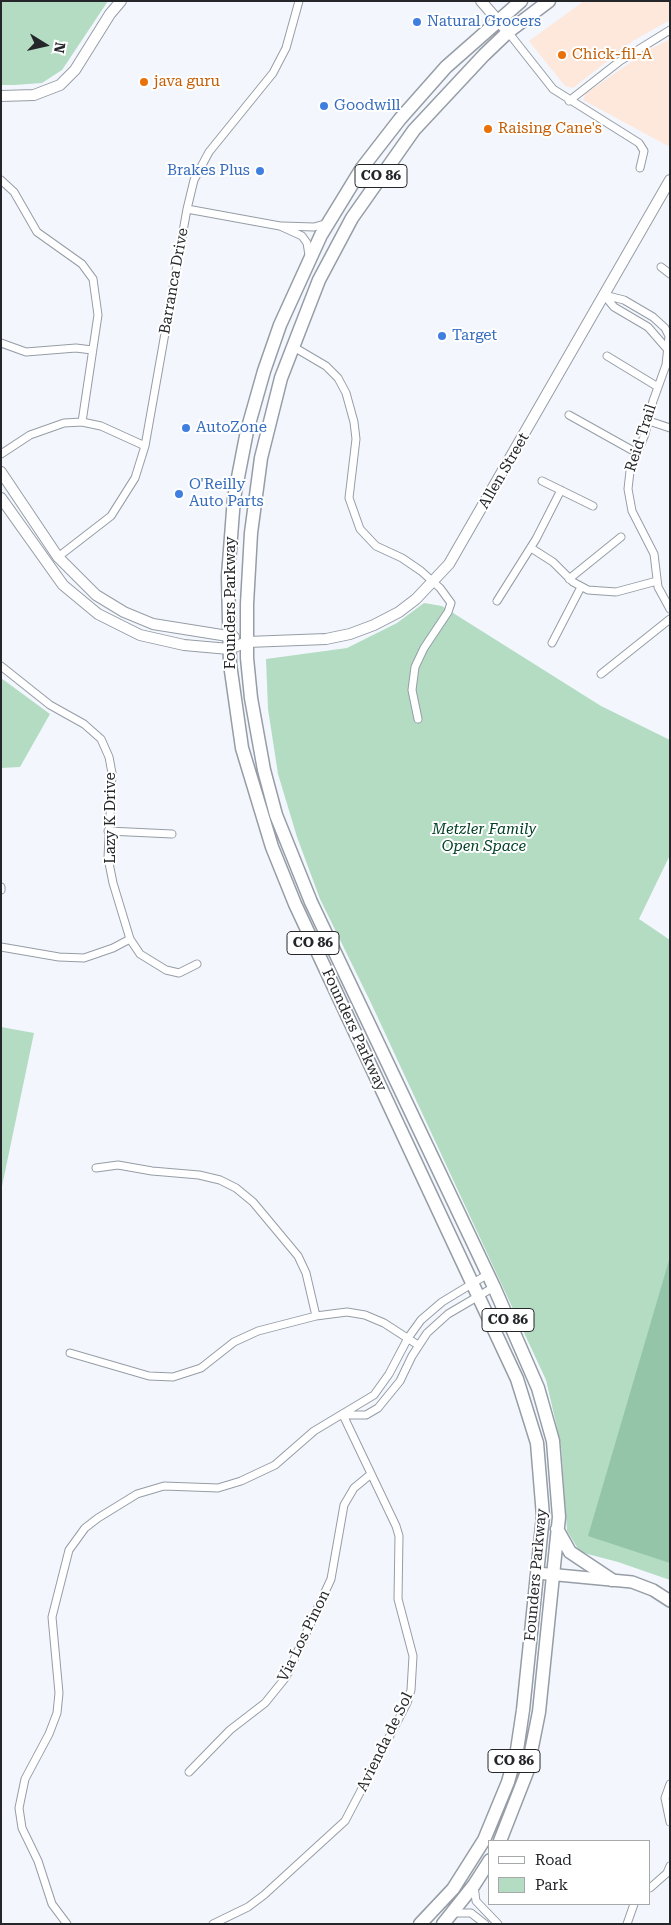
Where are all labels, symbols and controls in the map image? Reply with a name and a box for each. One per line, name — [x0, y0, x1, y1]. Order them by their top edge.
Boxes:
place label: Natural Grocers — [427, 13, 541, 31]
marker: Natural Grocers — [411, 16, 423, 28]
north arrow — [20, 20, 70, 70]
text: N — [51, 41, 69, 54]
place label: Chick-fil-A — [572, 46, 652, 64]
marker: Chick-fil-A — [556, 49, 568, 61]
place label: java guru — [154, 73, 220, 91]
marker: java guru — [138, 76, 150, 88]
place label: Goodwill — [334, 97, 400, 115]
marker: Goodwill — [318, 100, 330, 112]
place label: Raising Cane's — [498, 120, 602, 138]
marker: Raising Cane's — [482, 123, 494, 135]
place label: Brakes Plus — [167, 162, 250, 180]
marker: Brakes Plus — [254, 165, 266, 177]
road number: CO 86 — [355, 165, 407, 188]
street label: Barranca Drive — [156, 226, 192, 336]
place label: Target — [452, 327, 497, 345]
marker: Target — [436, 330, 448, 342]
street label: Reid Trail — [622, 402, 660, 474]
place label: AutoZone — [196, 419, 267, 437]
marker: AutoZone — [180, 422, 192, 434]
street label: Allen Street — [475, 430, 533, 512]
place label: O'Reilly Auto Parts — [189, 476, 264, 511]
marker: O'Reilly Auto Parts — [173, 488, 185, 500]
street label: Founders Parkway — [222, 536, 240, 670]
street label: Lazy K Drive — [102, 772, 120, 864]
park label: Metzler Family Open Space — [432, 821, 536, 856]
road number: CO 86 — [287, 931, 339, 954]
street label: Founders Parkway — [318, 966, 390, 1094]
road number: CO 86 — [482, 1308, 534, 1332]
street label: Founders Parkway — [521, 1508, 551, 1642]
street label: Via Los Pinon — [274, 1587, 334, 1685]
street label: Avienda de Sol — [353, 1690, 417, 1794]
road number: CO 86 — [488, 1750, 540, 1772]
legend — [488, 1840, 651, 1905]
text: Road — [535, 1851, 572, 1869]
text: Park — [535, 1876, 568, 1894]

